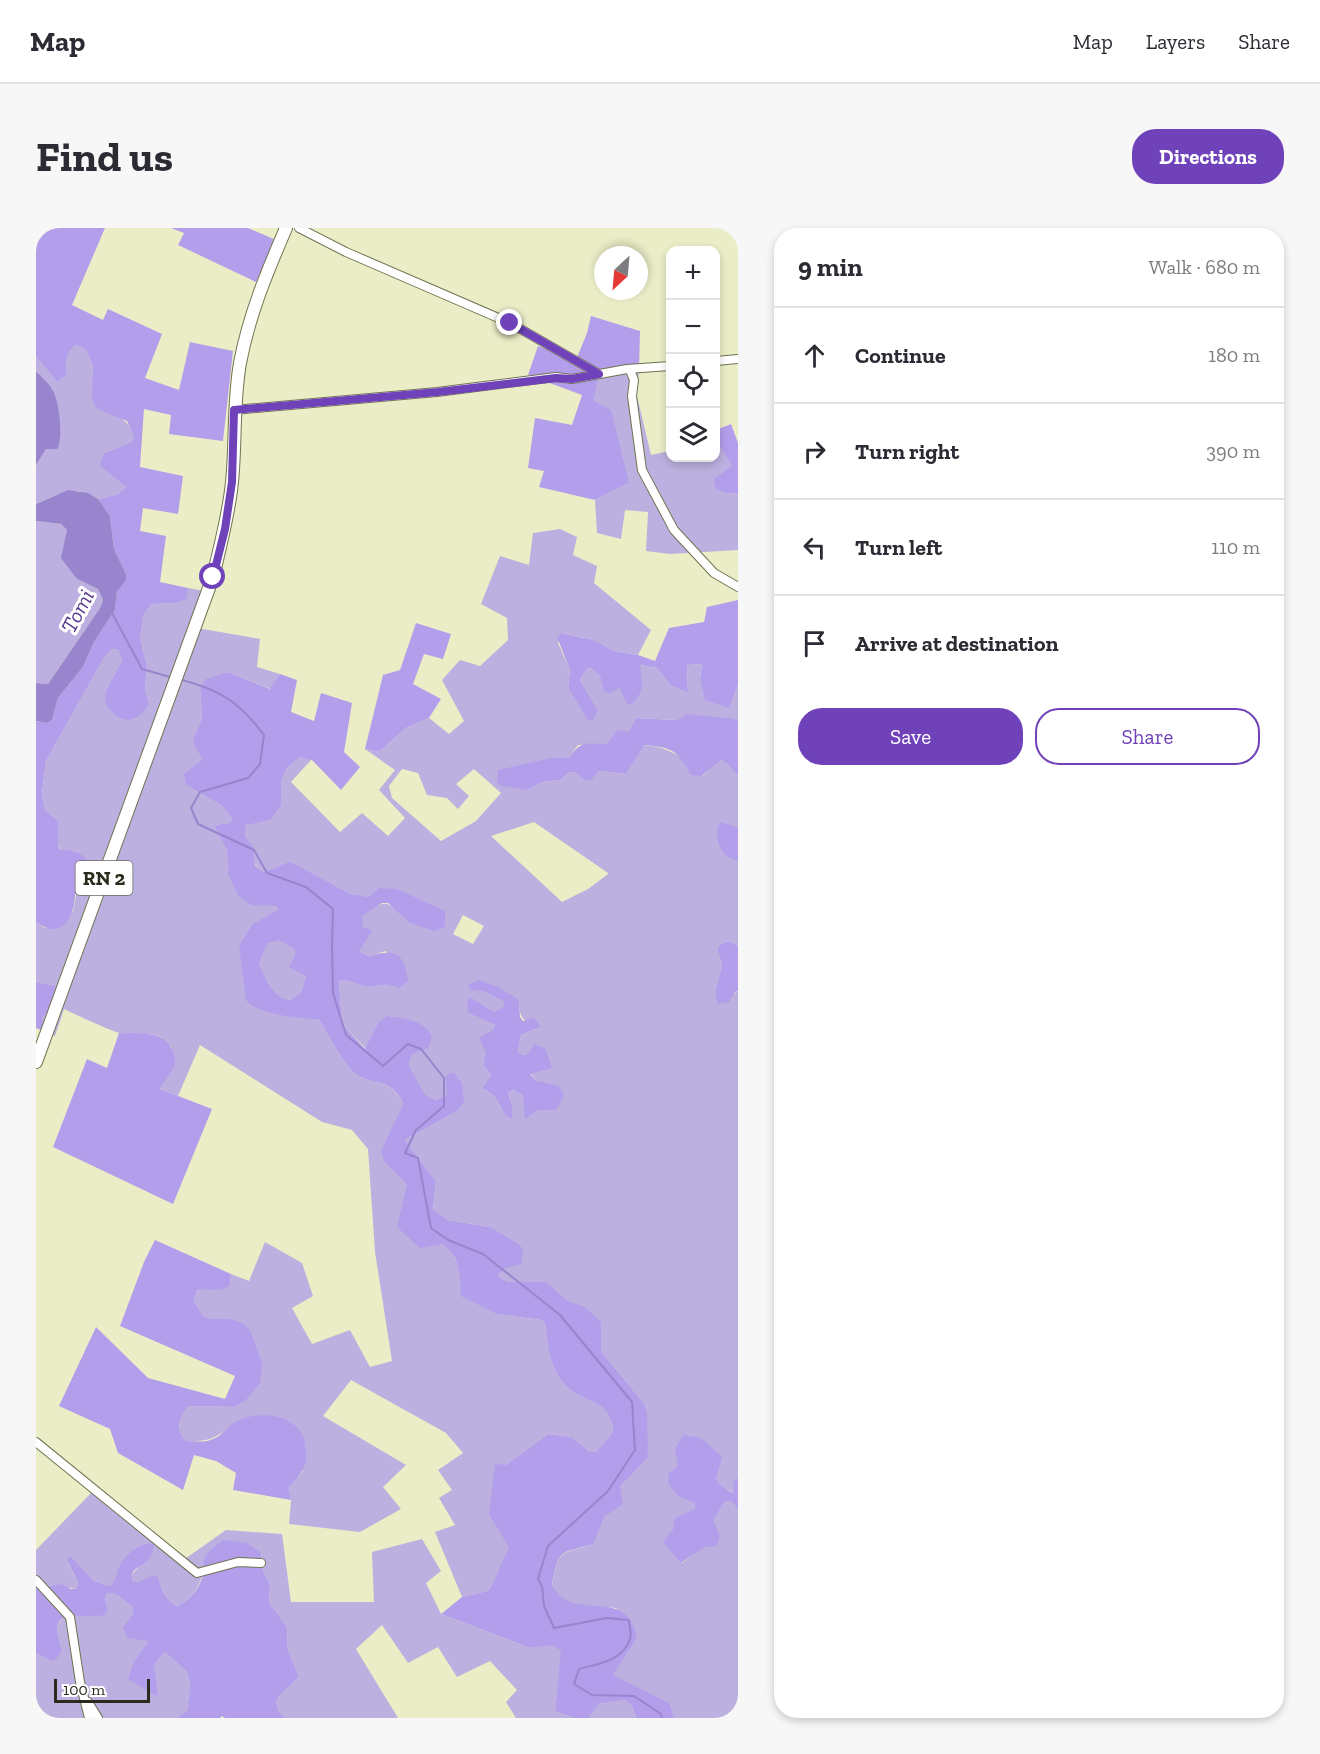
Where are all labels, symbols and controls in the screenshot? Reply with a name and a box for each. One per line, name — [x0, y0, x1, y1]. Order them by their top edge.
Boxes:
text: Map — [30, 25, 85, 58]
text: Map — [1073, 29, 1113, 54]
text: Layers — [1146, 29, 1205, 54]
text: Share — [1238, 29, 1290, 54]
button: Directions — [1132, 129, 1284, 184]
text: Find us — [36, 131, 173, 182]
north arrow — [594, 246, 648, 300]
map controls — [666, 246, 720, 462]
button: + — [666, 246, 720, 300]
text: 9 min — [798, 251, 863, 283]
text: Walk · 680 m — [1149, 255, 1260, 279]
button: − — [666, 300, 720, 354]
route end — [496, 309, 522, 335]
icon: ahead — [798, 339, 831, 372]
text: Continue — [855, 342, 946, 369]
text: 180 m — [1208, 343, 1260, 367]
button: locate — [666, 354, 720, 408]
button: layers — [666, 408, 720, 462]
icon: right — [798, 435, 831, 468]
text: Turn right — [855, 438, 959, 465]
text: 390 m — [1206, 439, 1260, 463]
icon: left — [798, 531, 831, 564]
text: Turn left — [855, 534, 942, 561]
text: 110 m — [1211, 535, 1260, 559]
route start — [199, 563, 225, 589]
water label: Tomi — [55, 585, 100, 638]
icon: arrive — [798, 627, 831, 660]
text: Arrive at destination — [855, 630, 1058, 657]
button: Save — [798, 708, 1023, 765]
button: Share — [1035, 708, 1260, 765]
road number: RN 2 — [76, 861, 133, 895]
scale bar — [54, 1676, 150, 1704]
text: 100 m — [63, 1680, 105, 1699]

